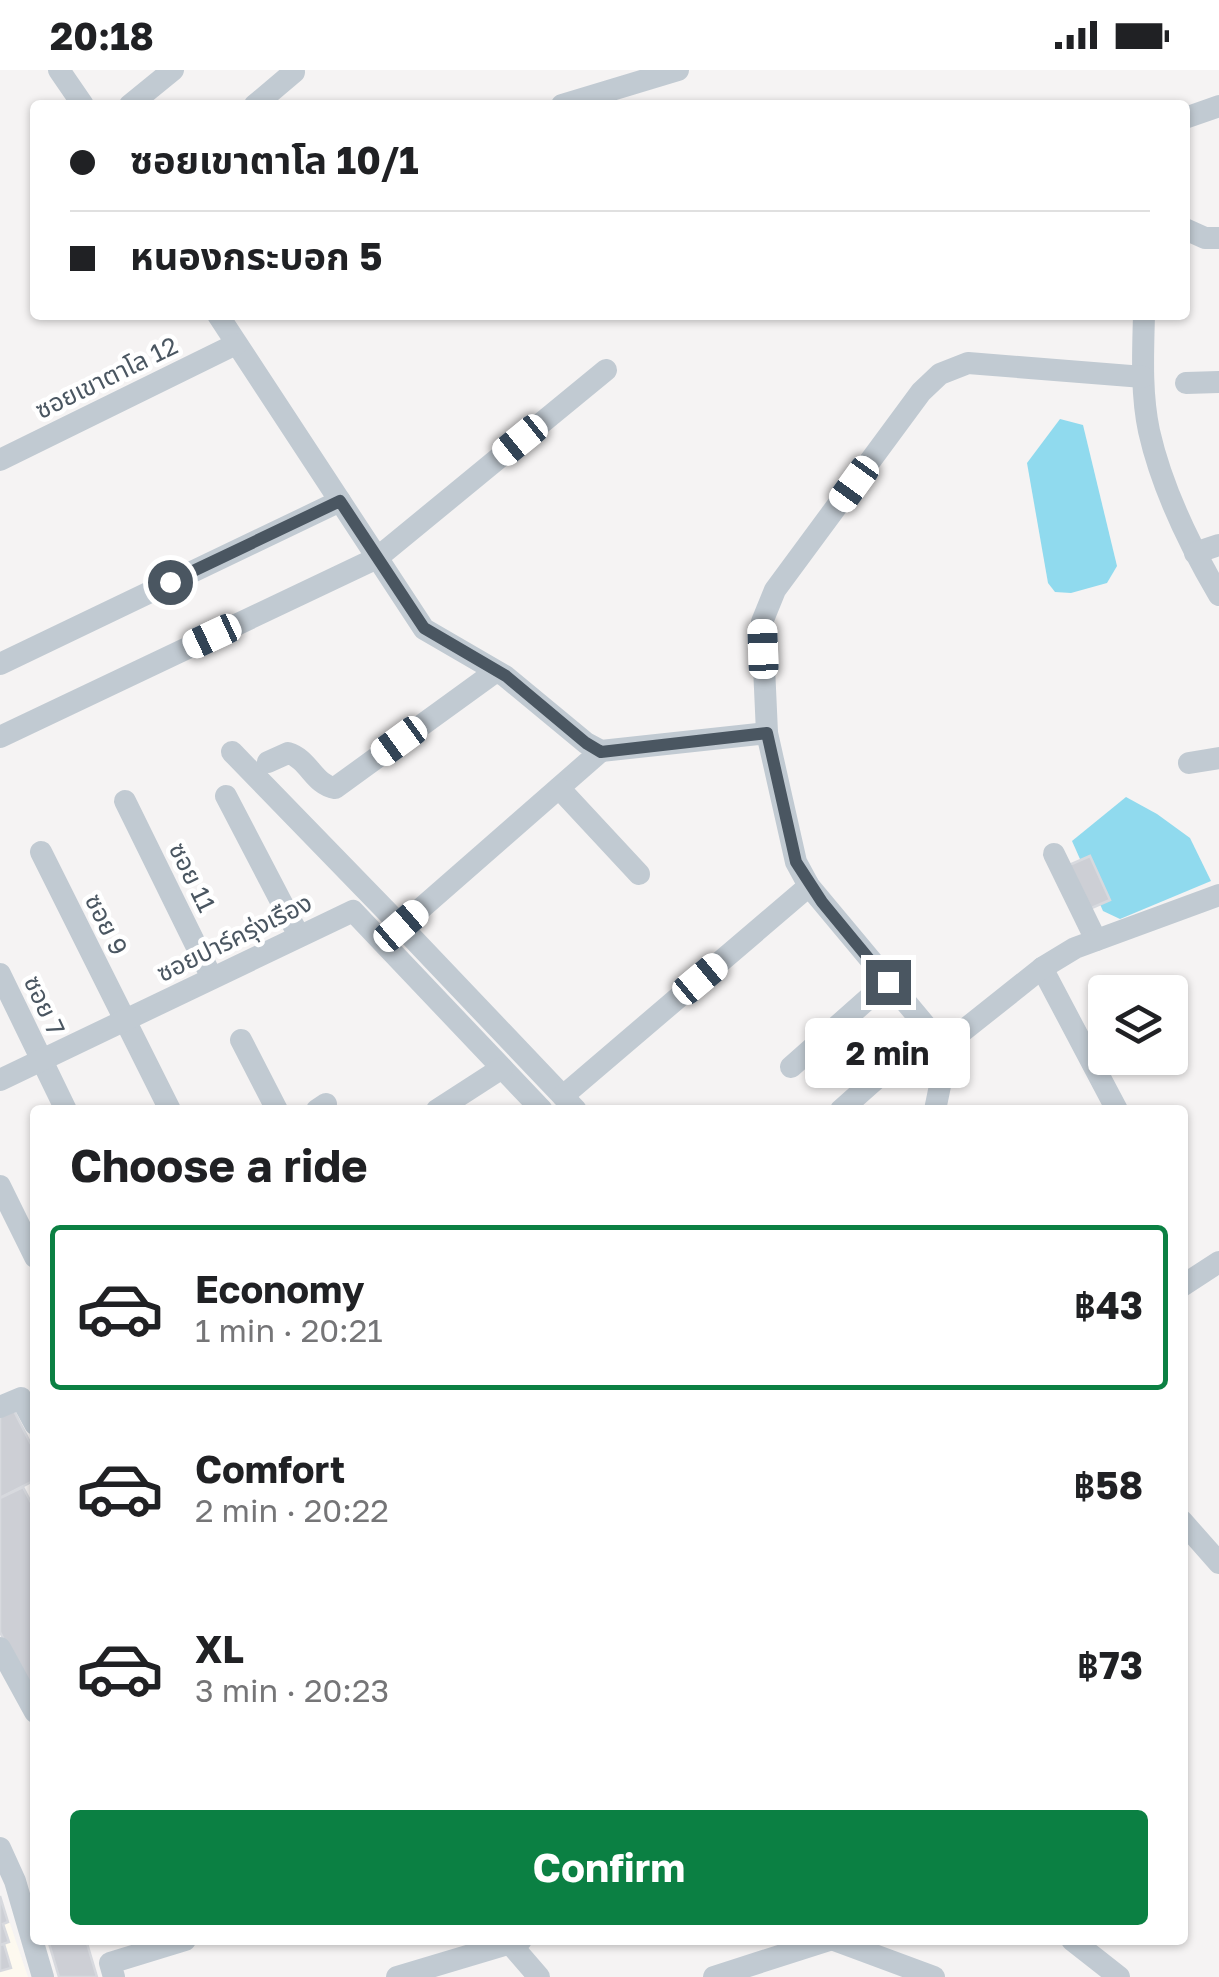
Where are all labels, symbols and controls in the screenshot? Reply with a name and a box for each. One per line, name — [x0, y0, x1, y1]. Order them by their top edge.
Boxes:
text: 20:18 — [50, 13, 154, 58]
text: ซอยเขาตาโล 10/1 — [130, 137, 419, 182]
text: หนองกระบอก 5 — [130, 233, 382, 278]
street label: ซอยเขาตาโล 12 — [30, 329, 182, 425]
car — [487, 409, 553, 471]
car — [824, 451, 884, 517]
route start — [148, 560, 193, 605]
car — [178, 610, 246, 662]
car — [747, 618, 779, 680]
car — [366, 711, 432, 771]
street label: ซอย 11 — [163, 837, 223, 917]
street label: ซอยปาร์ครุ่งเรือง — [151, 886, 317, 989]
street label: ซอย 9 — [79, 888, 135, 960]
car — [369, 895, 433, 957]
car — [667, 948, 733, 1010]
route end — [866, 960, 911, 1005]
street label: ซอย 7 — [18, 970, 72, 1040]
map controls — [1088, 975, 1188, 1075]
button: layers — [1088, 975, 1188, 1075]
callout: 2 min — [806, 1017, 970, 1087]
text: 2 min — [846, 1034, 929, 1072]
text: Choose a ride — [70, 1138, 368, 1192]
icon: car — [75, 1263, 165, 1353]
text: Economy — [195, 1266, 364, 1311]
text: ฿43 — [1074, 1282, 1143, 1327]
text: 1 min · 20:21 — [195, 1311, 383, 1349]
icon: car — [75, 1443, 165, 1533]
text: Comfort — [195, 1446, 345, 1491]
text: ฿58 — [1073, 1462, 1143, 1507]
text: 2 min · 20:22 — [195, 1491, 389, 1529]
icon: car — [75, 1623, 165, 1713]
text: XL — [195, 1626, 244, 1671]
text: ฿73 — [1077, 1642, 1143, 1687]
text: 3 min · 20:23 — [195, 1671, 389, 1709]
button: Confirm — [70, 1810, 1148, 1925]

